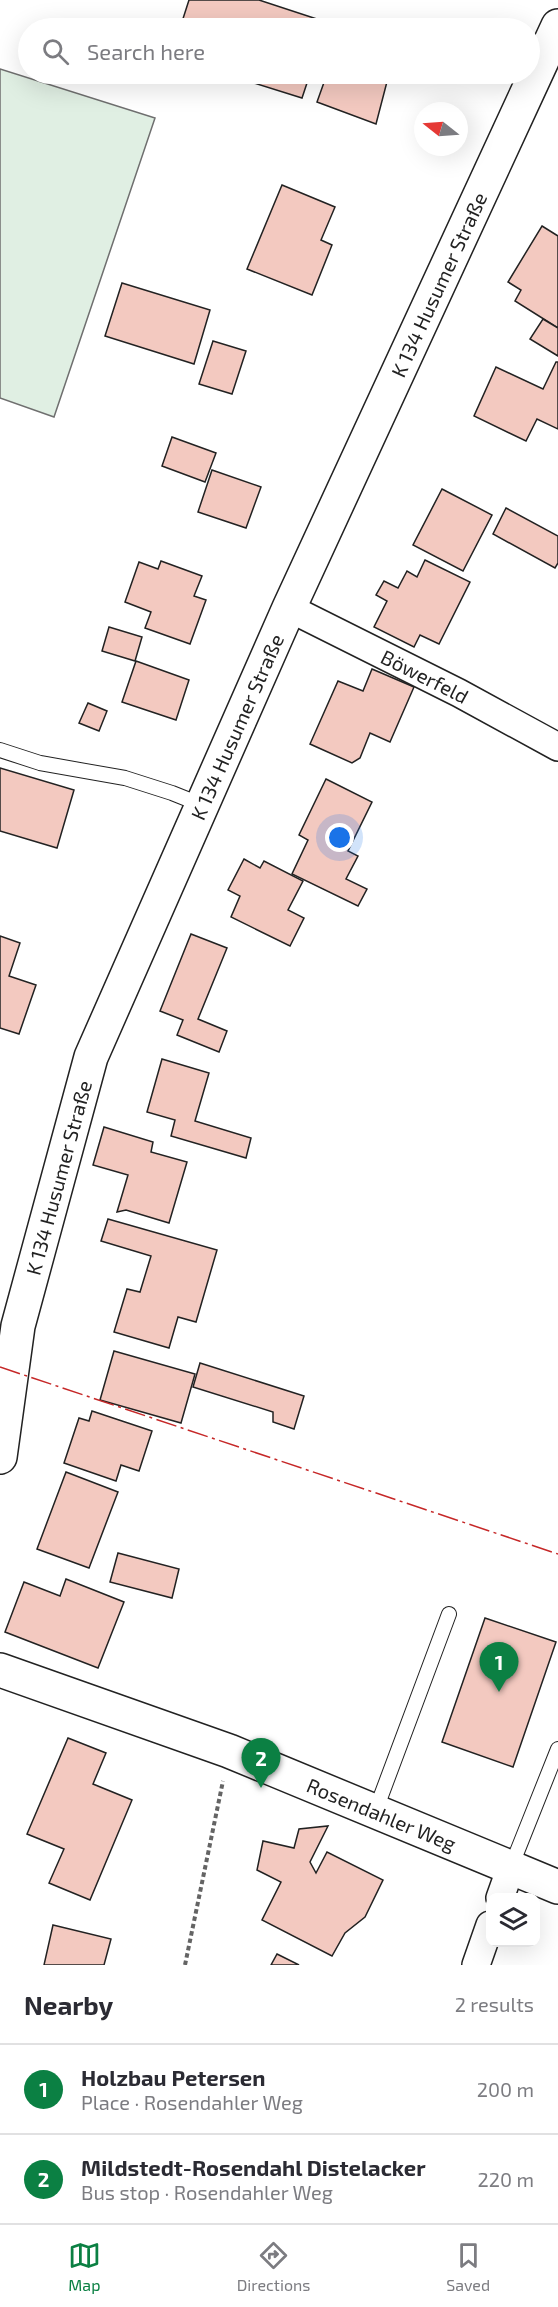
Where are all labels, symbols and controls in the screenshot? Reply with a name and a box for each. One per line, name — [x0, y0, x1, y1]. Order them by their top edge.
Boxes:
search box — [18, 18, 540, 84]
icon: search — [39, 35, 72, 68]
text: Search here — [87, 38, 205, 64]
north arrow — [414, 102, 468, 156]
street label: K 134 Husumer Straße — [386, 188, 491, 381]
street label: K 134 Husumer Straße — [185, 630, 288, 823]
street label: Böwerfeld — [377, 644, 473, 708]
your location — [325, 823, 354, 852]
street label: K 134 Husumer Straße — [20, 1078, 96, 1278]
pin: 1 — [480, 1642, 518, 1692]
pin: 2 — [242, 1738, 280, 1788]
street label: Rosendahler Weg — [303, 1773, 460, 1856]
map controls — [486, 1893, 540, 1947]
button: layers — [486, 1893, 540, 1947]
text: Nearby — [24, 1989, 113, 2020]
text: 2 results — [455, 1992, 534, 2016]
text: Holzbau Petersen — [81, 2064, 265, 2090]
text: 1 — [39, 2077, 48, 2101]
text: 200 m — [477, 2077, 534, 2101]
text: Place · Rosendahler Weg — [81, 2090, 303, 2114]
text: Mildstedt-Rosendahl Distelacker — [81, 2154, 426, 2180]
text: 2 — [38, 2167, 49, 2191]
text: 220 m — [477, 2167, 534, 2191]
text: Bus stop · Rosendahler Weg — [81, 2180, 333, 2204]
tab: Map — [68, 2239, 101, 2294]
tab: Directions — [237, 2239, 310, 2294]
tab: Saved — [446, 2239, 490, 2294]

